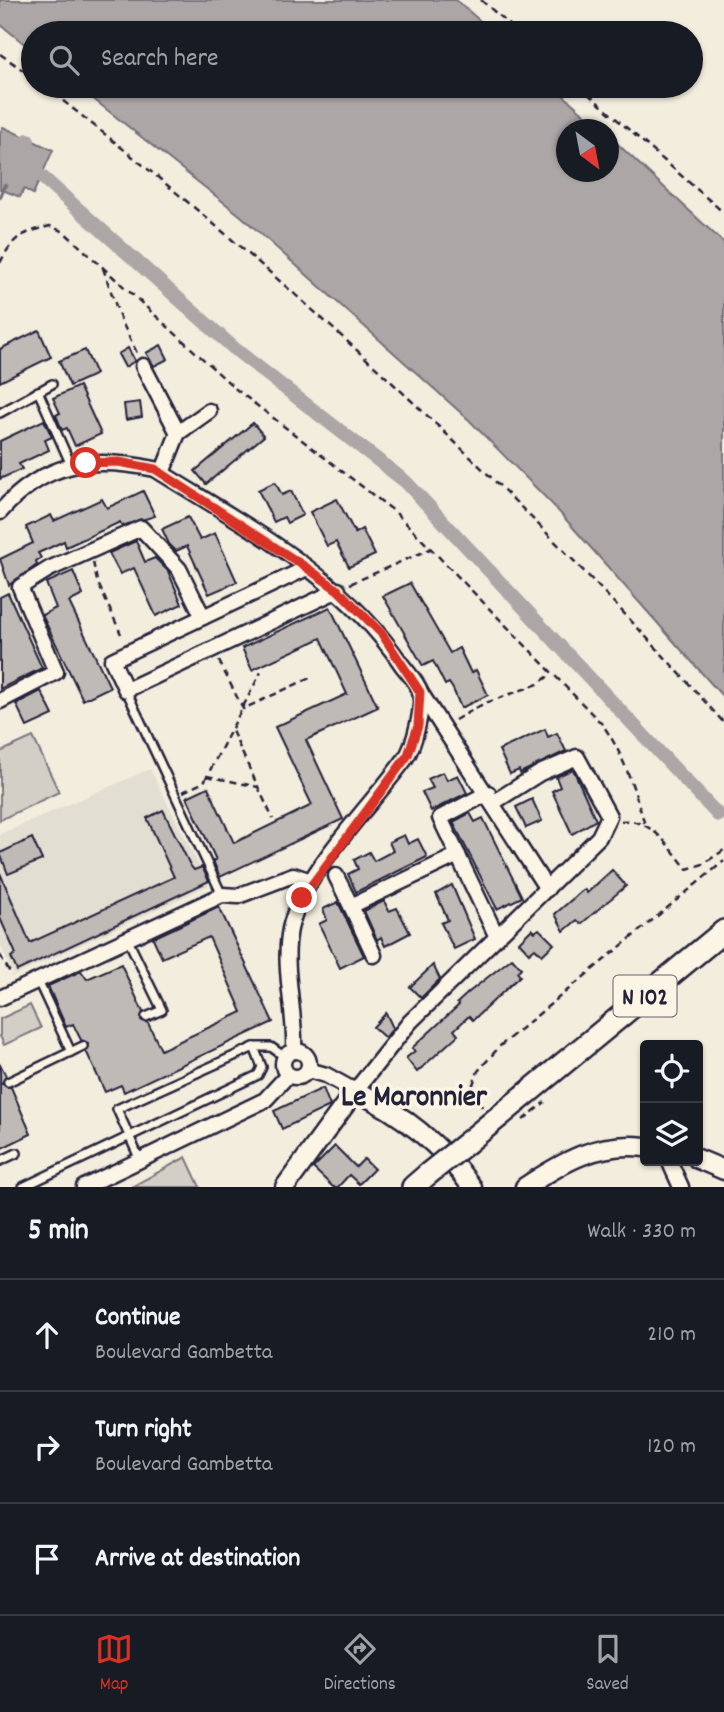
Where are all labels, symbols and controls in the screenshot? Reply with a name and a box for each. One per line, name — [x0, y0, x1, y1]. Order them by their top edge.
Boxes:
search box — [21, 21, 703, 98]
icon: search — [45, 41, 83, 79]
text: Search here — [101, 41, 219, 78]
north arrow — [556, 119, 619, 182]
route start — [70, 447, 101, 478]
route end — [286, 882, 317, 913]
road number: N 102 — [614, 976, 676, 1016]
map controls — [640, 1040, 703, 1166]
button: locate — [640, 1040, 703, 1103]
district label: Le Maronnier — [341, 1078, 488, 1121]
button: layers — [640, 1103, 703, 1166]
text: 5 min — [28, 1211, 89, 1254]
text: Walk · 330 m — [587, 1216, 696, 1249]
text: Continue — [95, 1300, 180, 1337]
icon: ahead — [28, 1316, 66, 1354]
text: 210 m — [647, 1319, 696, 1352]
text: Boulevard Gambetta — [95, 1337, 273, 1370]
text: Turn right — [95, 1412, 192, 1449]
icon: right — [28, 1428, 66, 1466]
text: 120 m — [647, 1431, 696, 1464]
text: Boulevard Gambetta — [95, 1449, 273, 1482]
icon: arrive — [28, 1540, 66, 1578]
text: Arrive at destination — [95, 1541, 300, 1578]
tab: Map — [95, 1630, 133, 1699]
tab: Directions — [324, 1630, 396, 1699]
tab: Saved — [586, 1630, 629, 1699]

